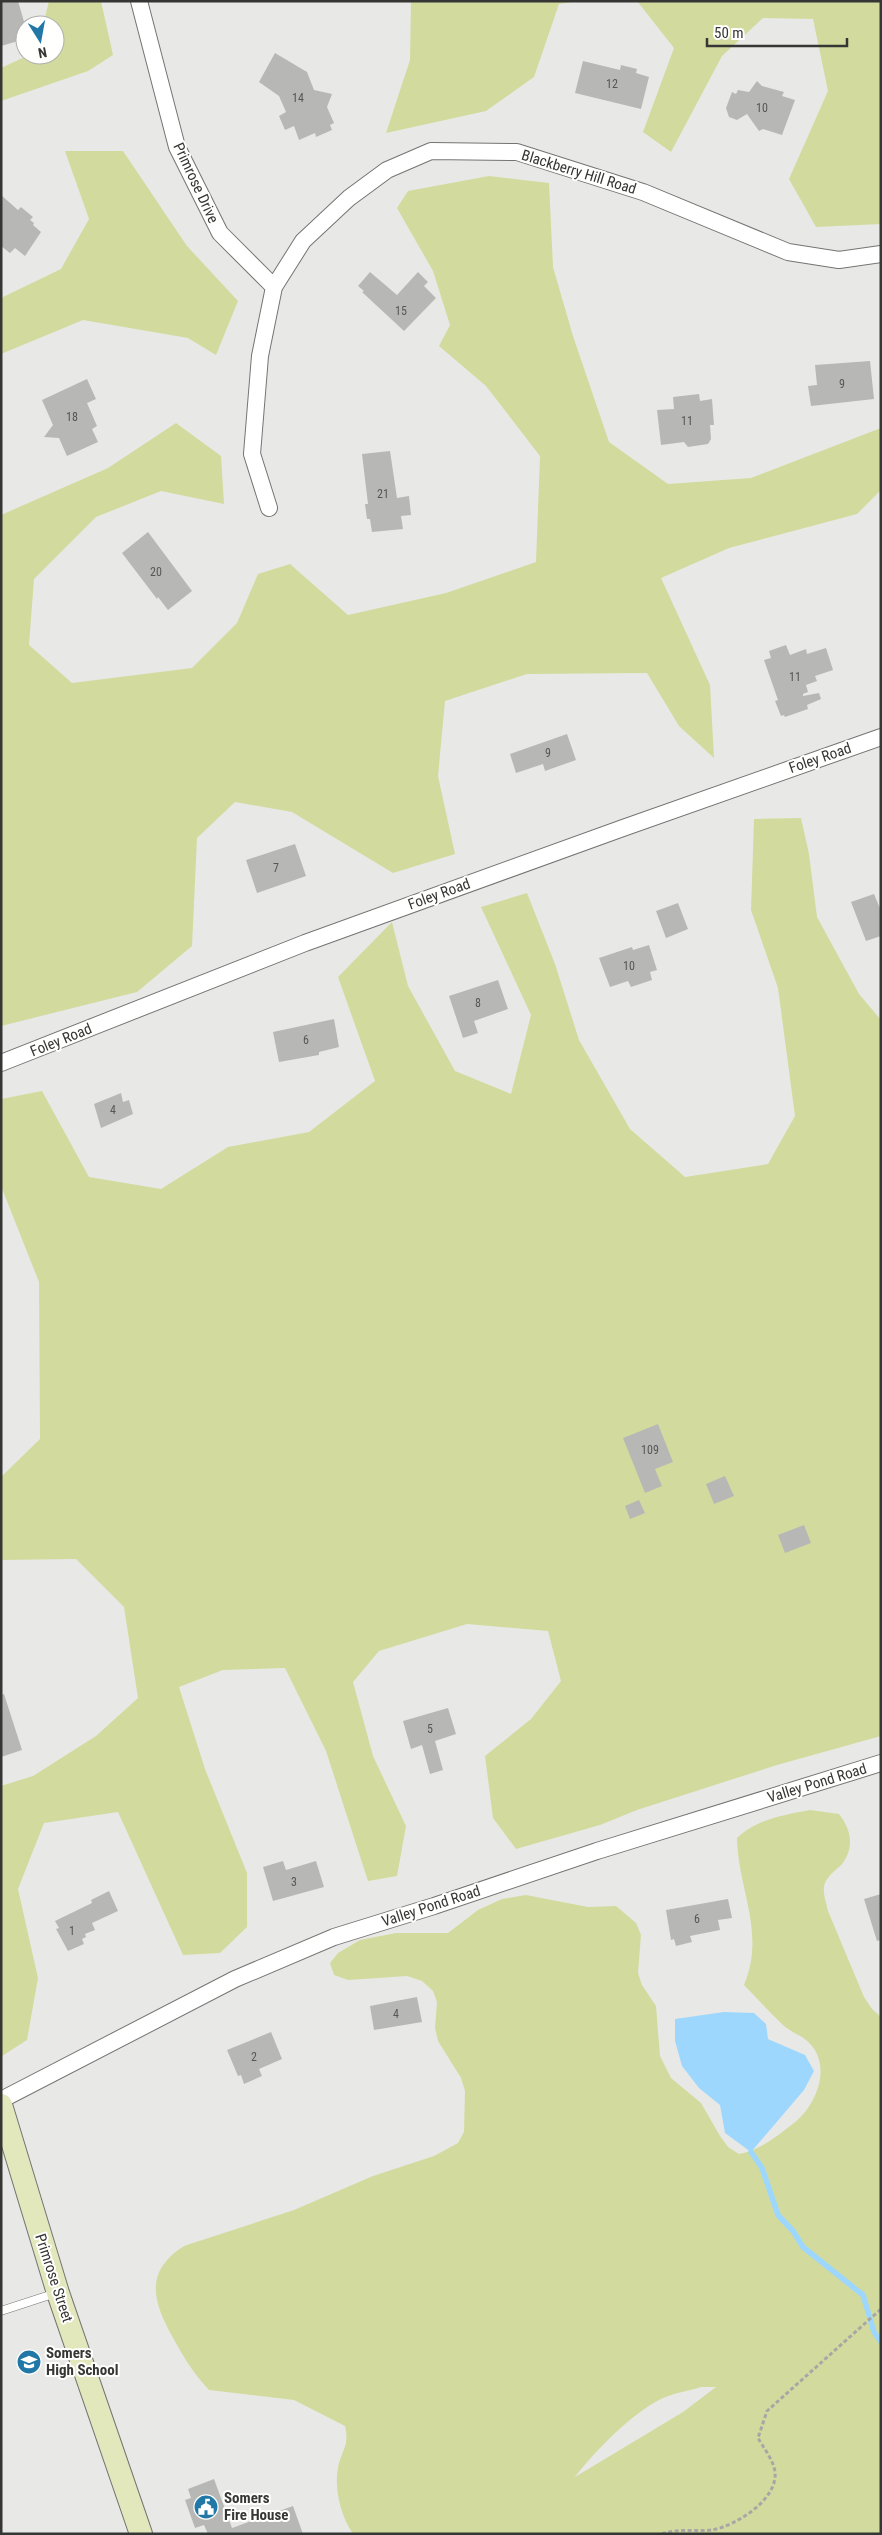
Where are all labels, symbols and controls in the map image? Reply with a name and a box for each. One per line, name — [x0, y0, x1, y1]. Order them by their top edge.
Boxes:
north arrow — [15, 15, 65, 65]
scale bar — [707, 15, 847, 47]
text: 50 m — [714, 24, 744, 42]
text: N — [37, 44, 48, 61]
house number: 12 — [606, 77, 618, 91]
house number: 14 — [292, 91, 304, 105]
house number: 10 — [756, 101, 768, 115]
street label: Primrose Drive — [169, 140, 223, 226]
street label: Blackberry Hill Road — [519, 146, 639, 198]
house number: 15 — [395, 304, 407, 318]
house number: 9 — [839, 377, 845, 391]
house number: 18 — [66, 410, 78, 424]
house number: 11 — [681, 414, 693, 428]
house number: 21 — [377, 487, 389, 501]
house number: 20 — [150, 565, 162, 579]
house number: 11 — [789, 670, 801, 684]
street label: Foley Road — [786, 739, 854, 777]
house number: 9 — [545, 746, 551, 760]
house number: 7 — [273, 861, 279, 875]
street label: Foley Road — [405, 874, 473, 914]
house number: 10 — [623, 959, 635, 973]
house number: 8 — [475, 996, 481, 1010]
street label: Foley Road — [28, 1020, 94, 1060]
house number: 6 — [303, 1033, 309, 1047]
house number: 4 — [110, 1103, 116, 1117]
house number: 109 — [641, 1443, 659, 1457]
house number: 5 — [427, 1722, 433, 1736]
street label: Valley Pond Road — [765, 1759, 869, 1807]
house number: 3 — [291, 1875, 297, 1889]
street label: Valley Pond Road — [379, 1882, 483, 1930]
house number: 6 — [694, 1912, 700, 1926]
house number: 1 — [69, 1924, 75, 1938]
house number: 4 — [393, 2007, 399, 2021]
house number: 2 — [251, 2050, 257, 2064]
street label: Primrose Street — [31, 2231, 77, 2325]
place label: Somers High School — [46, 2344, 118, 2379]
school or university icon: Somers High School — [16, 2349, 42, 2375]
place label: Somers Fire House — [224, 2489, 288, 2524]
public building icon: Somers Fire House — [193, 2494, 219, 2520]

